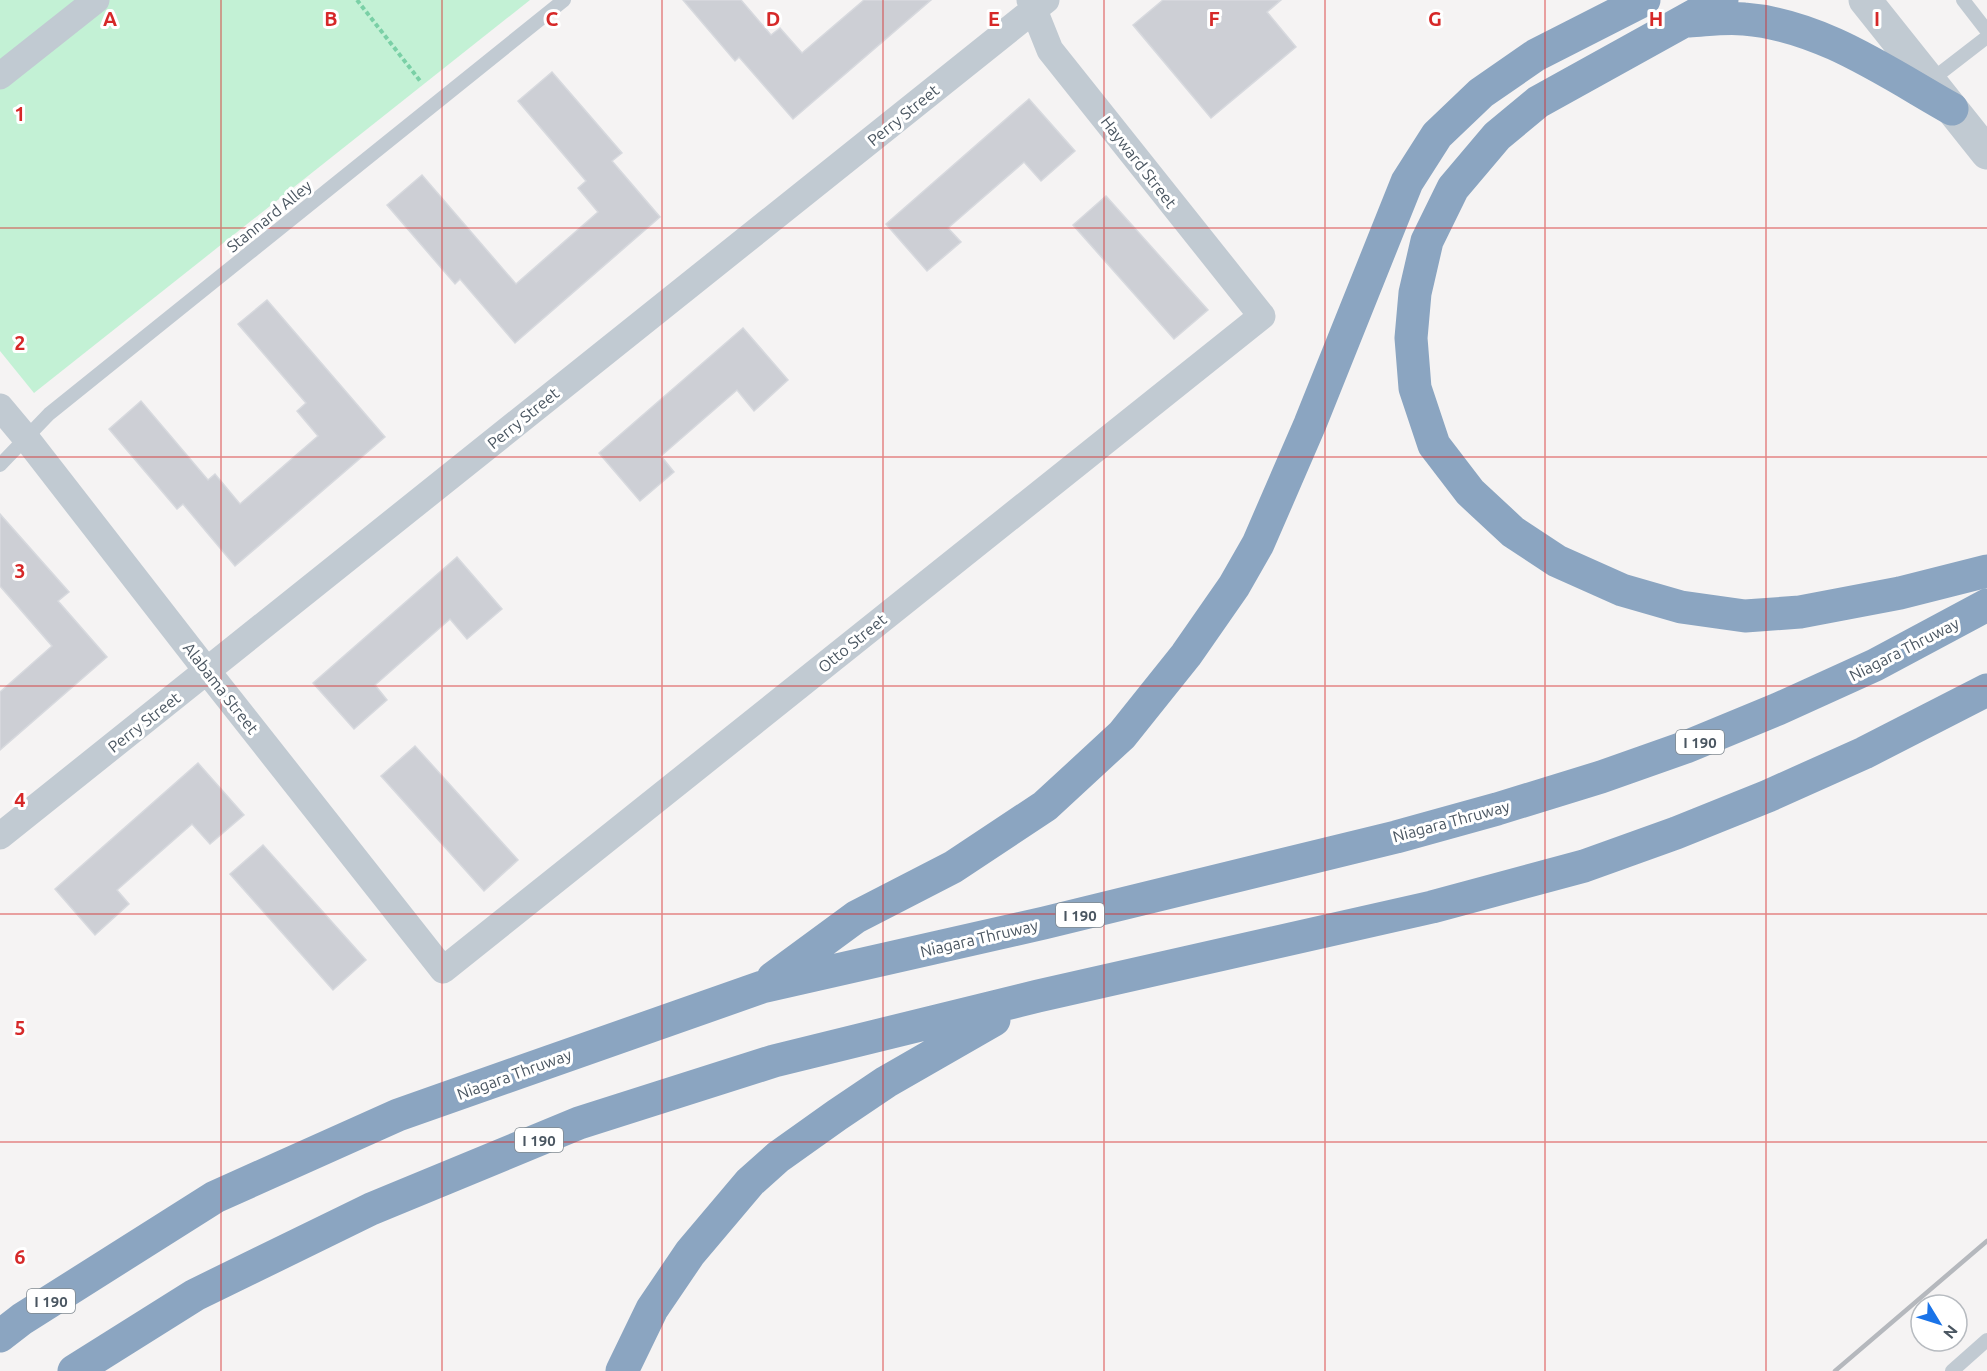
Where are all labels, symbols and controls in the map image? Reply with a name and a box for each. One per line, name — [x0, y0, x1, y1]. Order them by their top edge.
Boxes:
text: A — [103, 7, 117, 30]
text: B — [324, 7, 338, 30]
text: C — [546, 7, 559, 30]
text: D — [766, 7, 780, 30]
text: E — [988, 7, 1000, 30]
text: F — [1208, 7, 1220, 30]
text: G — [1428, 7, 1442, 30]
text: H — [1649, 7, 1663, 30]
text: I — [1874, 7, 1880, 30]
street label: Perry Street — [864, 80, 943, 149]
text: 1 — [14, 102, 26, 125]
street label: Hayward Street — [1098, 112, 1181, 212]
street label: Stannard Alley — [223, 176, 315, 256]
text: 2 — [14, 331, 26, 354]
street label: Perry Street — [484, 383, 563, 452]
text: 3 — [14, 559, 26, 582]
street label: Otto Street — [814, 610, 890, 676]
street label: Niagara Thruway — [1846, 614, 1962, 684]
street label: Alabama Street — [180, 639, 263, 738]
street label: Perry Street — [104, 688, 184, 756]
road number: I 190 — [1676, 730, 1724, 754]
text: 4 — [14, 788, 26, 811]
street label: Niagara Thruway — [1391, 797, 1512, 845]
road number: I 190 — [1056, 903, 1104, 927]
street label: Niagara Thruway — [918, 916, 1040, 960]
text: 5 — [14, 1016, 26, 1039]
street label: Niagara Thruway — [454, 1045, 574, 1103]
road number: I 190 — [515, 1128, 563, 1152]
text: 6 — [14, 1245, 26, 1268]
road number: I 190 — [27, 1289, 75, 1313]
north arrow — [1909, 1293, 1969, 1353]
text: N — [1940, 1322, 1962, 1342]

